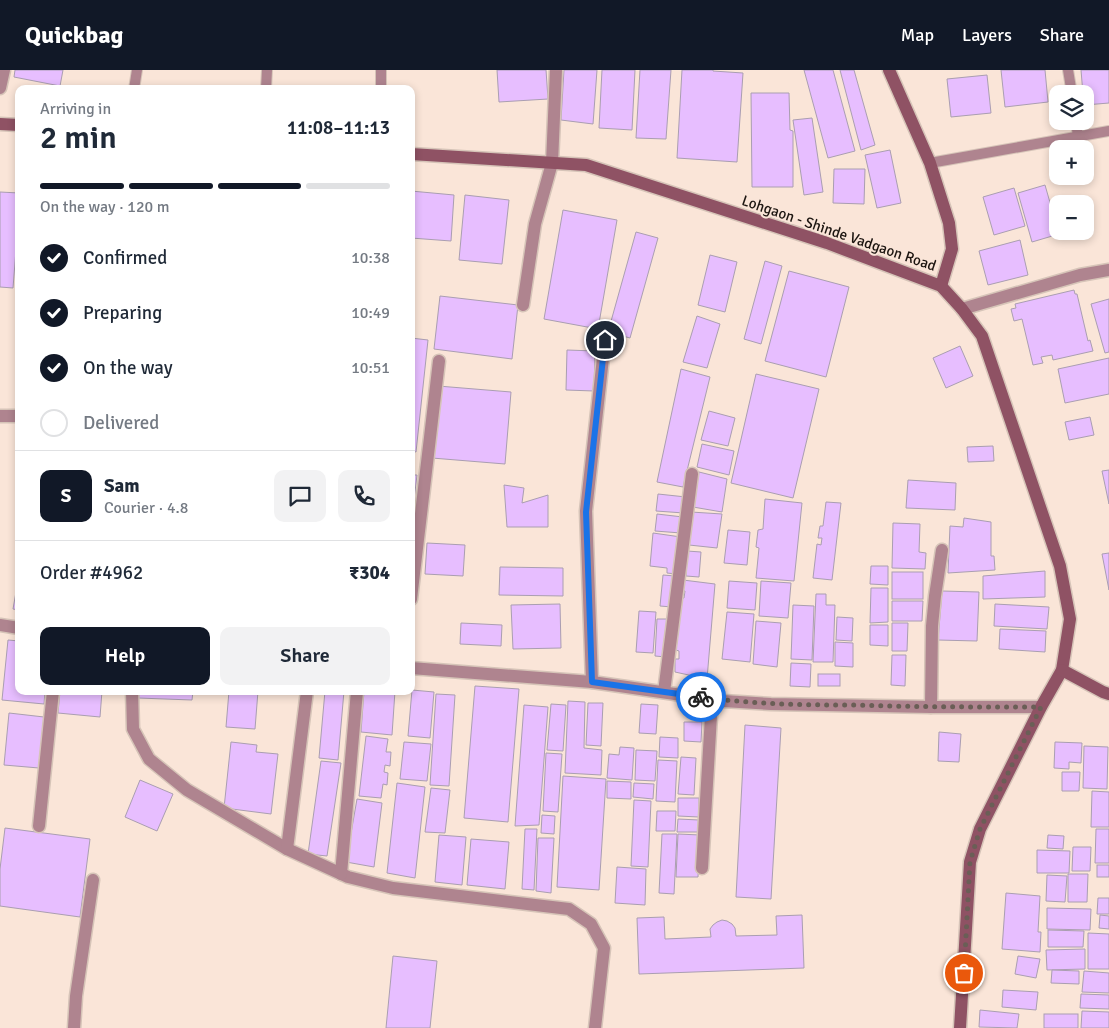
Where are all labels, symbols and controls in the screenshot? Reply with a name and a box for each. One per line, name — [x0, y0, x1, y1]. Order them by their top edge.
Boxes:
text: Quickbag — [25, 20, 123, 50]
text: Map — [901, 24, 934, 46]
text: Layers — [962, 24, 1012, 46]
text: Share — [1040, 24, 1084, 46]
map controls — [1049, 85, 1094, 240]
button: layers — [1049, 85, 1094, 130]
text: Arriving in — [40, 99, 111, 119]
text: 11:08–11:13 — [287, 116, 390, 140]
text: 2 min — [40, 118, 117, 157]
button: + — [1049, 140, 1094, 185]
street label: Lohgaon - Shinde Vadgaon Road — [739, 191, 939, 275]
button: − — [1049, 195, 1094, 240]
text: On the way · 120 m — [40, 197, 170, 217]
icon: check — [40, 244, 68, 272]
text: Confirmed — [83, 246, 167, 270]
text: 10:38 — [351, 248, 390, 268]
icon: check — [40, 299, 68, 327]
text: Preparing — [83, 301, 162, 325]
text: 10:49 — [351, 303, 390, 323]
pin — [584, 319, 626, 361]
icon: home — [591, 326, 619, 354]
icon: check — [40, 354, 68, 382]
text: On the way — [83, 356, 173, 380]
text: 10:51 — [351, 358, 390, 378]
text: Delivered — [83, 411, 159, 435]
button: chat — [274, 470, 326, 522]
button: phone — [338, 470, 390, 522]
text: Sam — [104, 474, 140, 498]
text: S — [61, 484, 71, 508]
text: Courier · 4.8 — [104, 498, 188, 518]
text: Order #4962 — [40, 561, 143, 585]
text: ₹304 — [349, 561, 390, 585]
button: Help — [40, 627, 210, 685]
button: Share — [220, 627, 390, 685]
courier — [676, 672, 726, 722]
icon: bike — [687, 683, 715, 711]
pin — [943, 952, 985, 994]
icon: bag — [950, 959, 978, 987]

